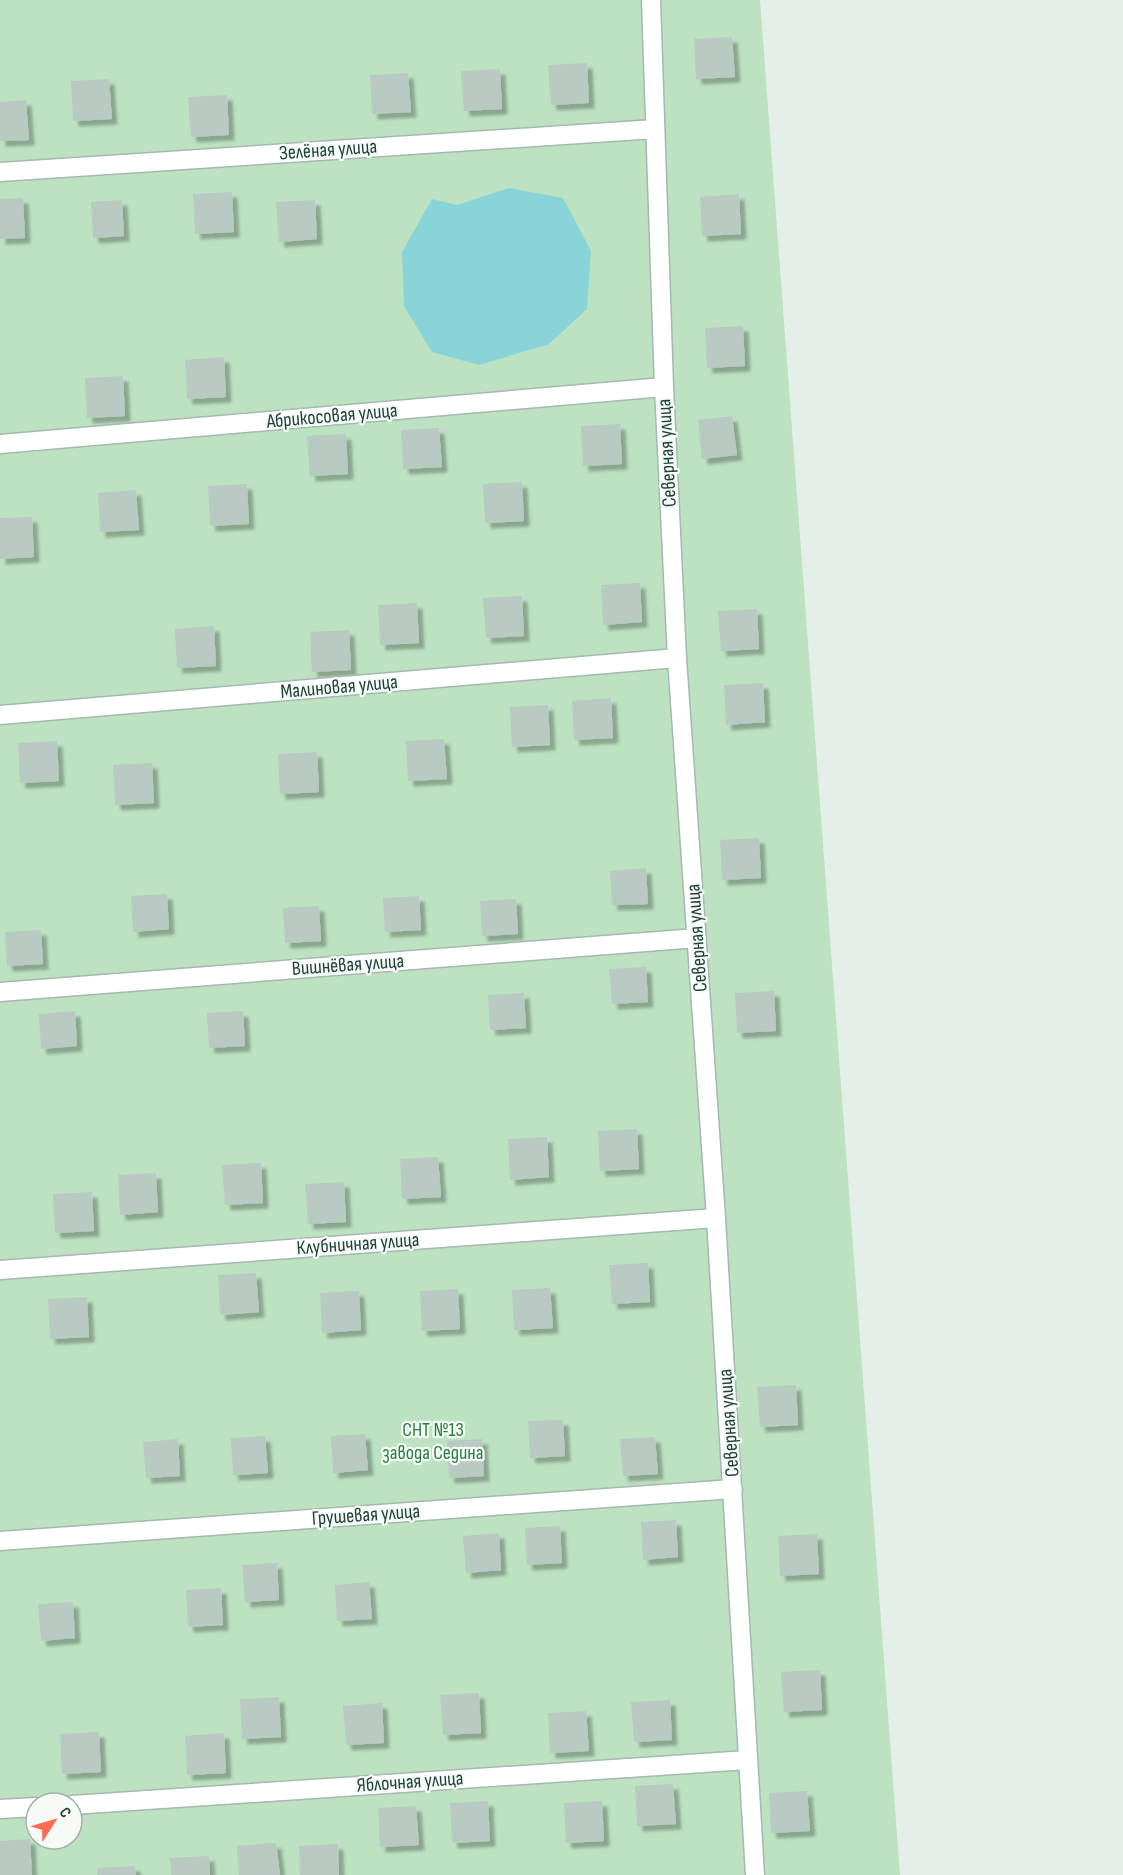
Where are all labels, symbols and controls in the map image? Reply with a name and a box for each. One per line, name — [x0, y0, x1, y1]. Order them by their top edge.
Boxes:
street label: Зелёная улица — [278, 135, 378, 165]
street label: Абрикосовая улица — [265, 398, 398, 434]
street label: Северная улица — [652, 398, 682, 508]
street label: Малиновая улица — [279, 670, 399, 704]
street label: Северная улица — [681, 883, 713, 993]
street label: Вишнёвая улица — [291, 949, 405, 981]
street label: Клубничная улица — [296, 1228, 420, 1260]
street label: Северная улица — [713, 1368, 745, 1478]
park label: СНТ №13 завода Седина — [383, 1418, 483, 1465]
street label: Грушевая улица — [311, 1499, 421, 1531]
street label: Яблочная улица — [356, 1766, 464, 1798]
north arrow — [24, 1791, 84, 1851]
text: С — [55, 1804, 75, 1822]

